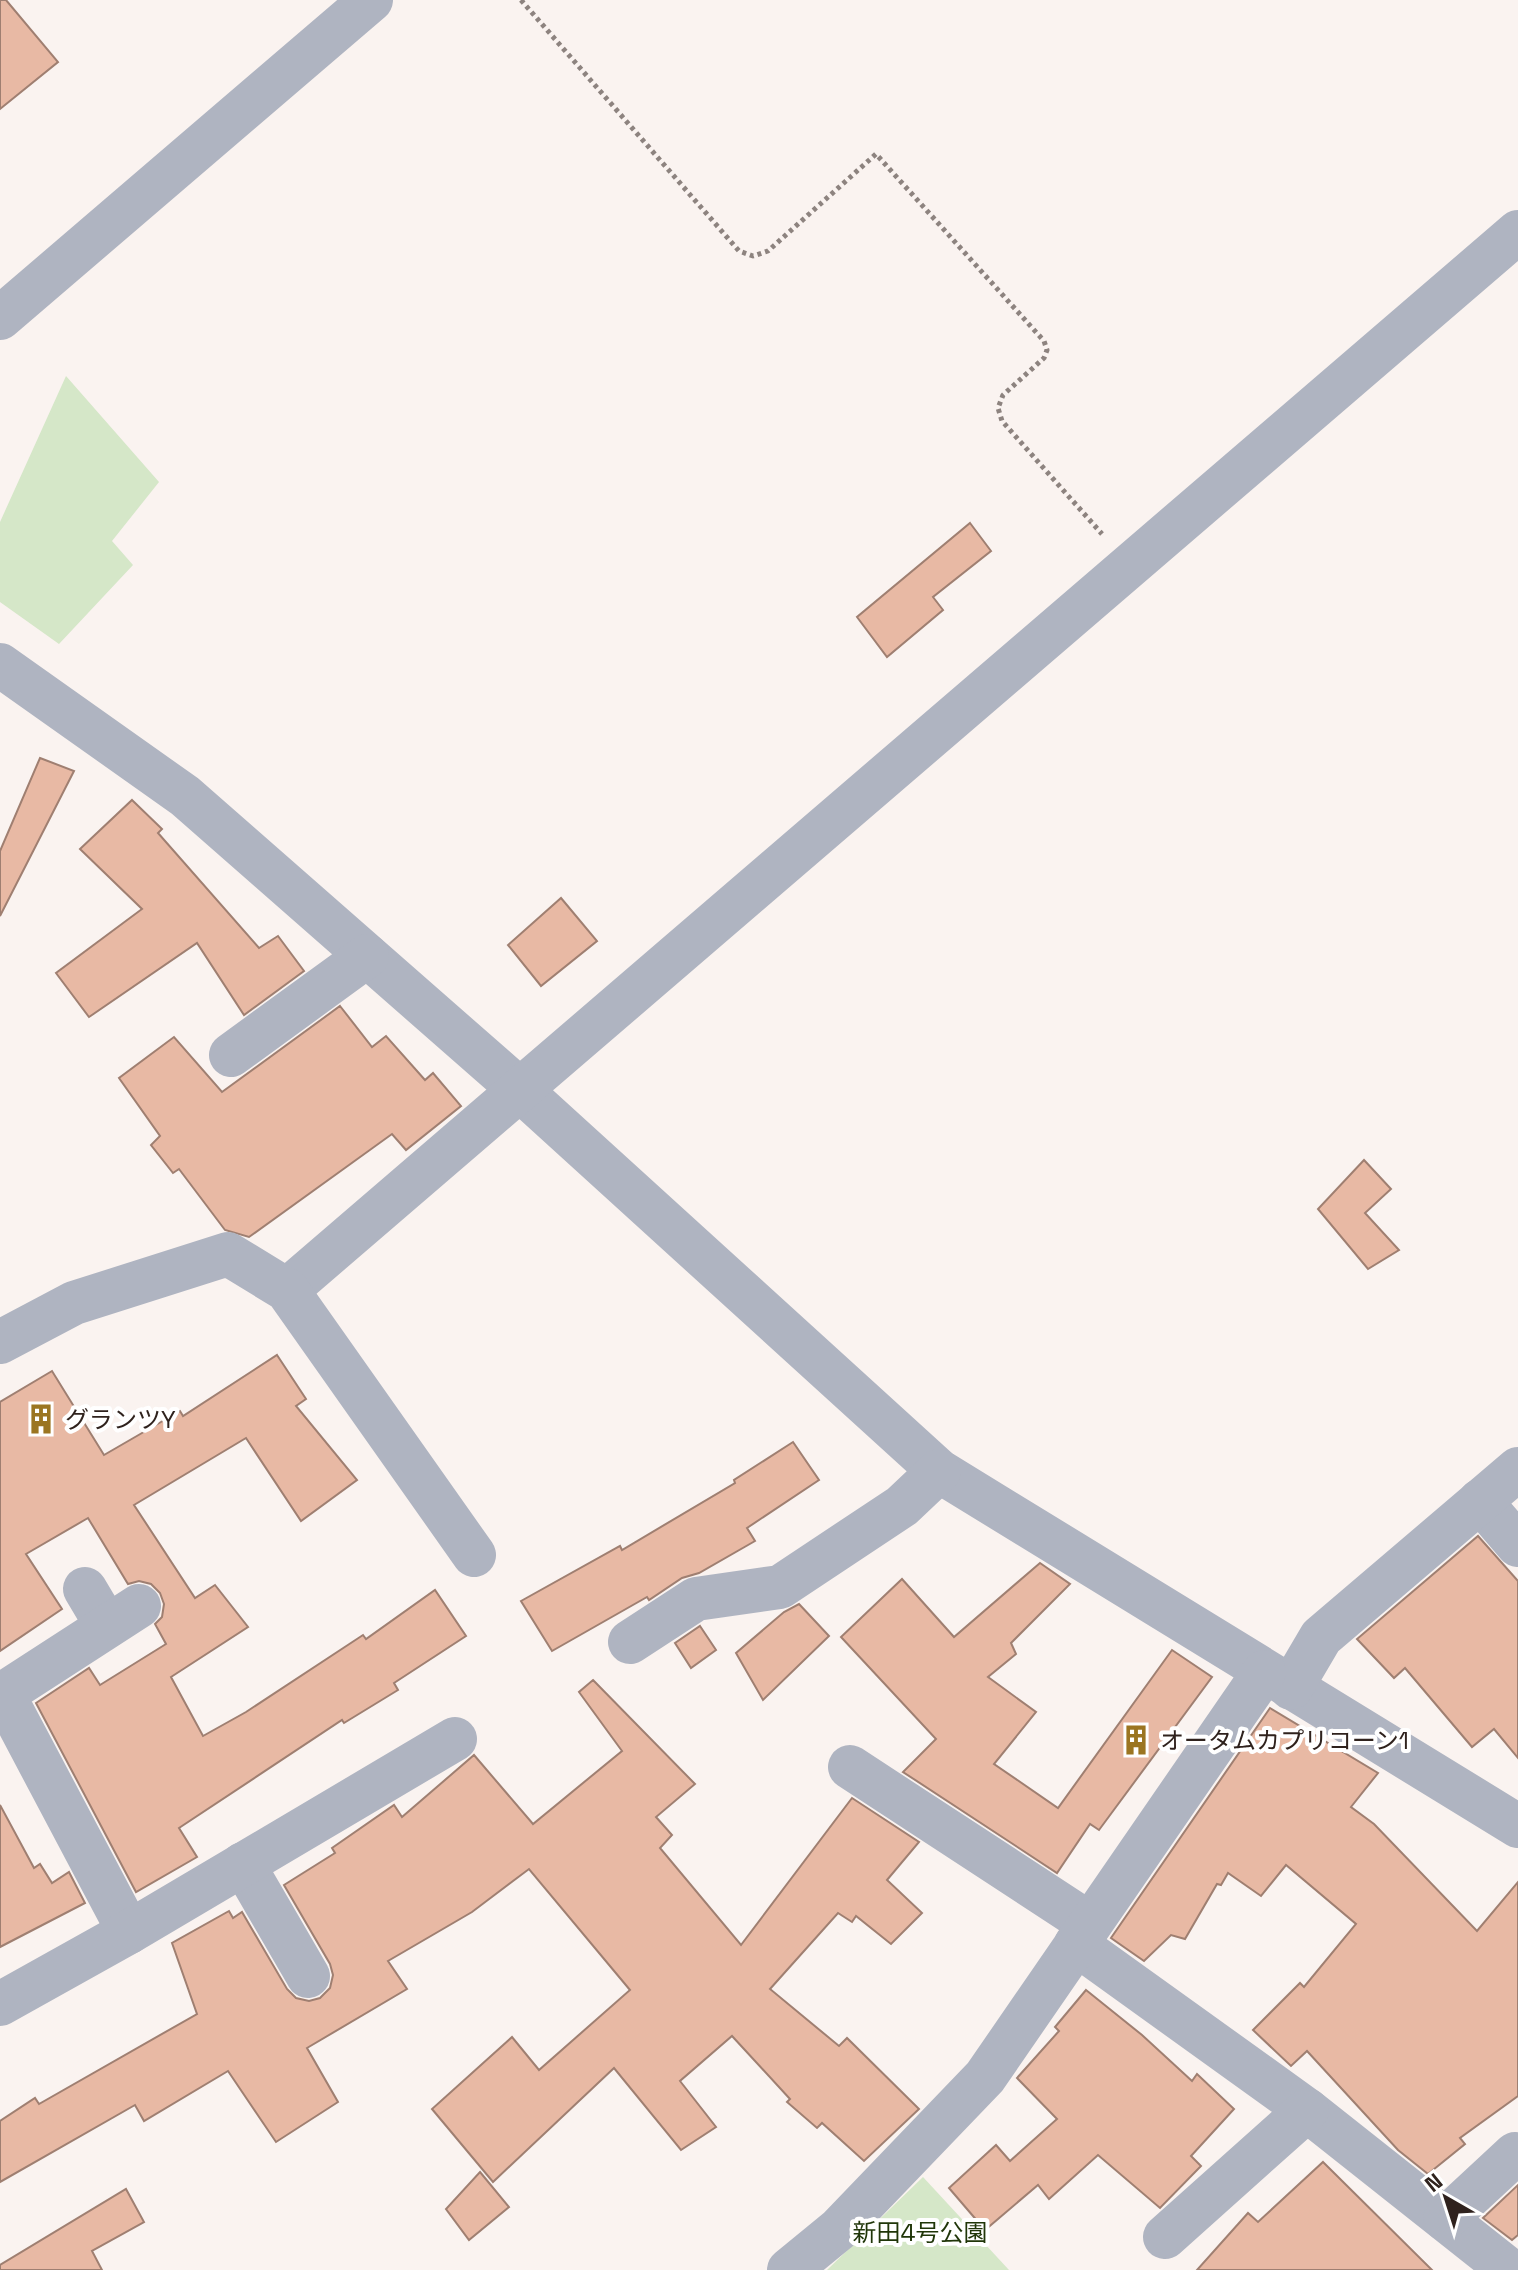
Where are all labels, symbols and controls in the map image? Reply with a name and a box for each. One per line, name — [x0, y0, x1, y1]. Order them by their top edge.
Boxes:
building icon: グランツY — [24, 1402, 58, 1436]
place label: グランツY — [65, 1404, 176, 1435]
building icon: オータムカプリコーン1 — [1119, 1723, 1153, 1757]
place label: オータムカプリコーン1 — [1160, 1725, 1409, 1756]
north arrow — [1406, 2158, 1486, 2238]
text: N — [1419, 2167, 1448, 2198]
park label: 新田4号公園 — [853, 2217, 988, 2248]

